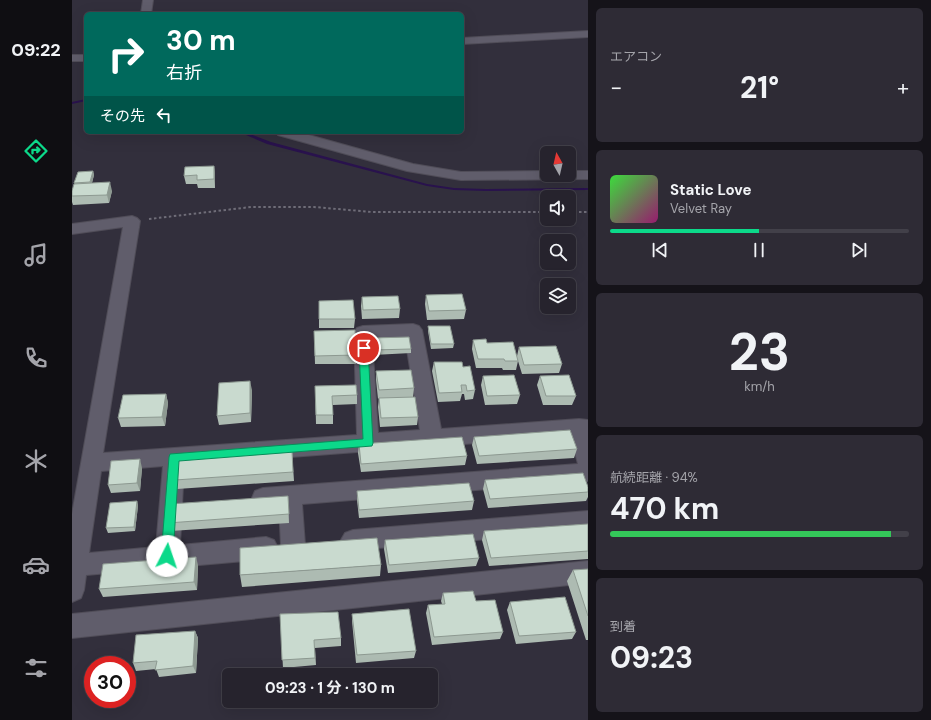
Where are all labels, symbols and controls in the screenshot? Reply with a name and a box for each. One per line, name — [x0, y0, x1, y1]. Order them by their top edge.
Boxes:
text: 30 m — [166, 22, 236, 59]
icon: right — [100, 28, 152, 80]
text: 09:22 — [11, 38, 61, 62]
text: エアコン — [610, 48, 662, 65]
text: 右折 — [166, 61, 202, 85]
text: 21° — [740, 68, 779, 107]
text: − — [610, 73, 622, 102]
text: + — [897, 73, 909, 102]
icon: left — [153, 104, 175, 126]
text: その先 — [100, 106, 145, 126]
icon: directions — [22, 137, 50, 165]
north arrow — [540, 146, 576, 182]
map controls — [540, 146, 576, 314]
text: Static Love — [670, 180, 751, 200]
button: sound — [540, 190, 576, 226]
text: Velvet Ray — [670, 200, 732, 217]
button: search — [540, 234, 576, 270]
icon: previous — [649, 239, 671, 261]
icon: pause — [748, 239, 770, 261]
icon: next — [848, 239, 870, 261]
icon: music — [22, 241, 50, 269]
button: layers — [540, 278, 576, 314]
text: 23 — [729, 318, 790, 386]
pin — [347, 331, 381, 365]
icon: arrive — [353, 337, 375, 359]
icon: phone — [22, 344, 50, 372]
text: km/h — [744, 378, 775, 395]
icon: climate — [22, 447, 50, 475]
text: 航続距離 · 94% — [610, 469, 698, 486]
text: 470 km — [610, 489, 719, 528]
position arrow — [146, 535, 188, 577]
icon: car — [22, 551, 50, 579]
text: 到着 — [610, 618, 636, 635]
text: 09:23 — [610, 638, 693, 677]
icon: filters — [22, 654, 50, 682]
speed limit sign: 30 — [84, 656, 136, 708]
text: 09:23 · 1 分 · 130 m — [265, 678, 395, 698]

